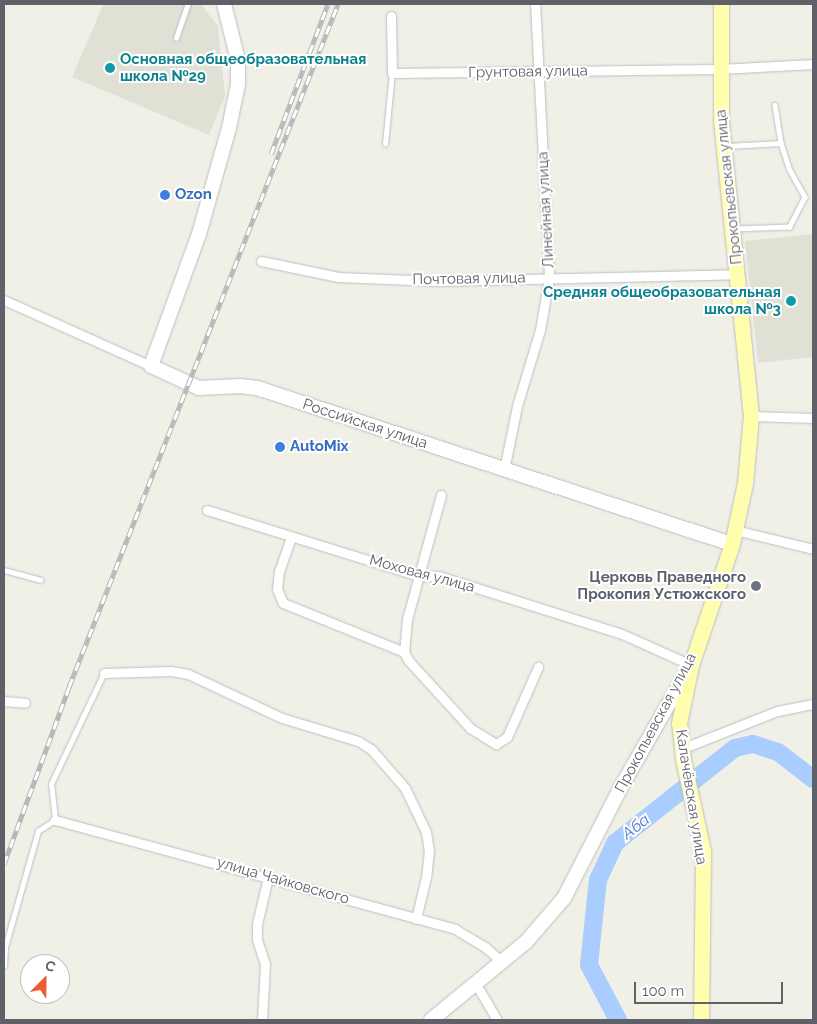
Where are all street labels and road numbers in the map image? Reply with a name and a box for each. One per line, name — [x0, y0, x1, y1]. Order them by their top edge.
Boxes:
street label: Грунтовая улица — [468, 62, 588, 82]
street label: Прокопьевская улица — [712, 108, 746, 266]
street label: Линейная улица — [534, 151, 558, 269]
street label: Почтовая улица — [412, 269, 526, 289]
street label: Российская улица — [300, 395, 430, 453]
street label: Моховая улица — [367, 551, 477, 597]
street label: Прокопьевская улица — [611, 650, 701, 796]
street label: Калачёвская улица — [671, 728, 711, 866]
street label: улица Чайковского — [215, 853, 351, 909]

